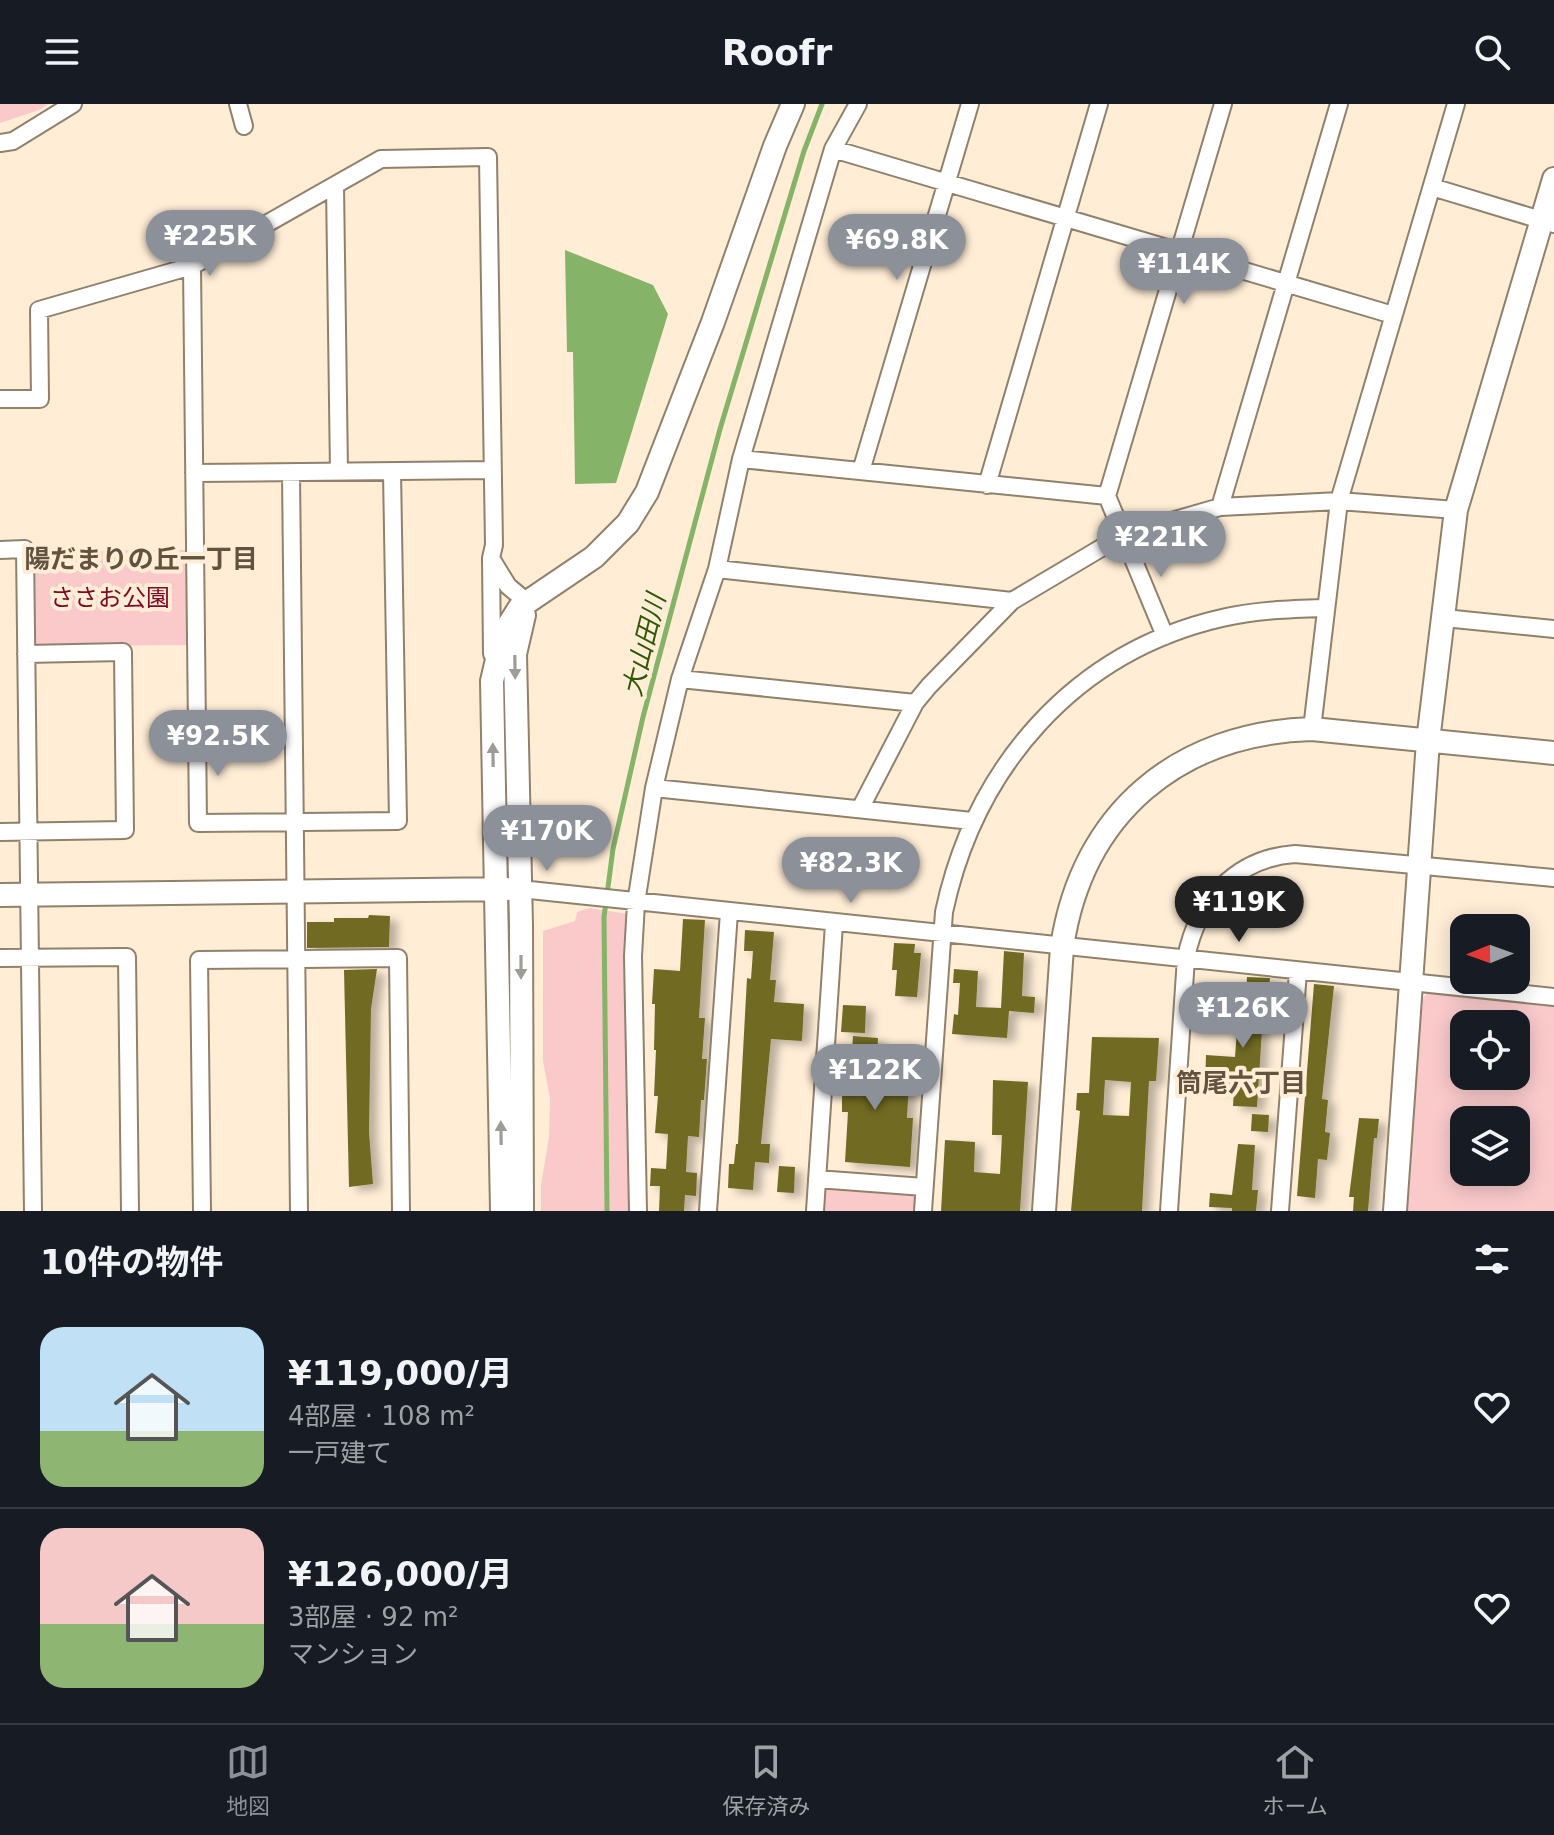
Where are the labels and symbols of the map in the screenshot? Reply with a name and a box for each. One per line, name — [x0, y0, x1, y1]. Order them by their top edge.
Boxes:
pin: ¥225K — [154, 210, 266, 278]
pin: ¥69.8K — [832, 214, 962, 282]
pin: ¥114K — [1128, 238, 1240, 306]
pin: ¥221K — [1105, 511, 1217, 579]
district label: 陽だまりの丘一丁目 — [24, 544, 258, 574]
park label: ささお公園 — [50, 584, 170, 612]
water label: 大山田川 — [617, 588, 672, 699]
one-way arrow — [509, 655, 521, 680]
pin: ¥92.5K — [153, 710, 283, 778]
one-way arrow — [487, 742, 499, 767]
pin: ¥170K — [491, 805, 603, 873]
pin: ¥82.3K — [786, 837, 916, 905]
pin: ¥119K — [1183, 876, 1295, 944]
north arrow — [1450, 914, 1530, 994]
one-way arrow — [515, 955, 527, 980]
pin: ¥126K — [1187, 982, 1299, 1050]
pin: ¥122K — [819, 1044, 931, 1112]
district label: 筒尾六丁目 — [1176, 1068, 1306, 1098]
one-way arrow — [495, 1120, 507, 1145]

